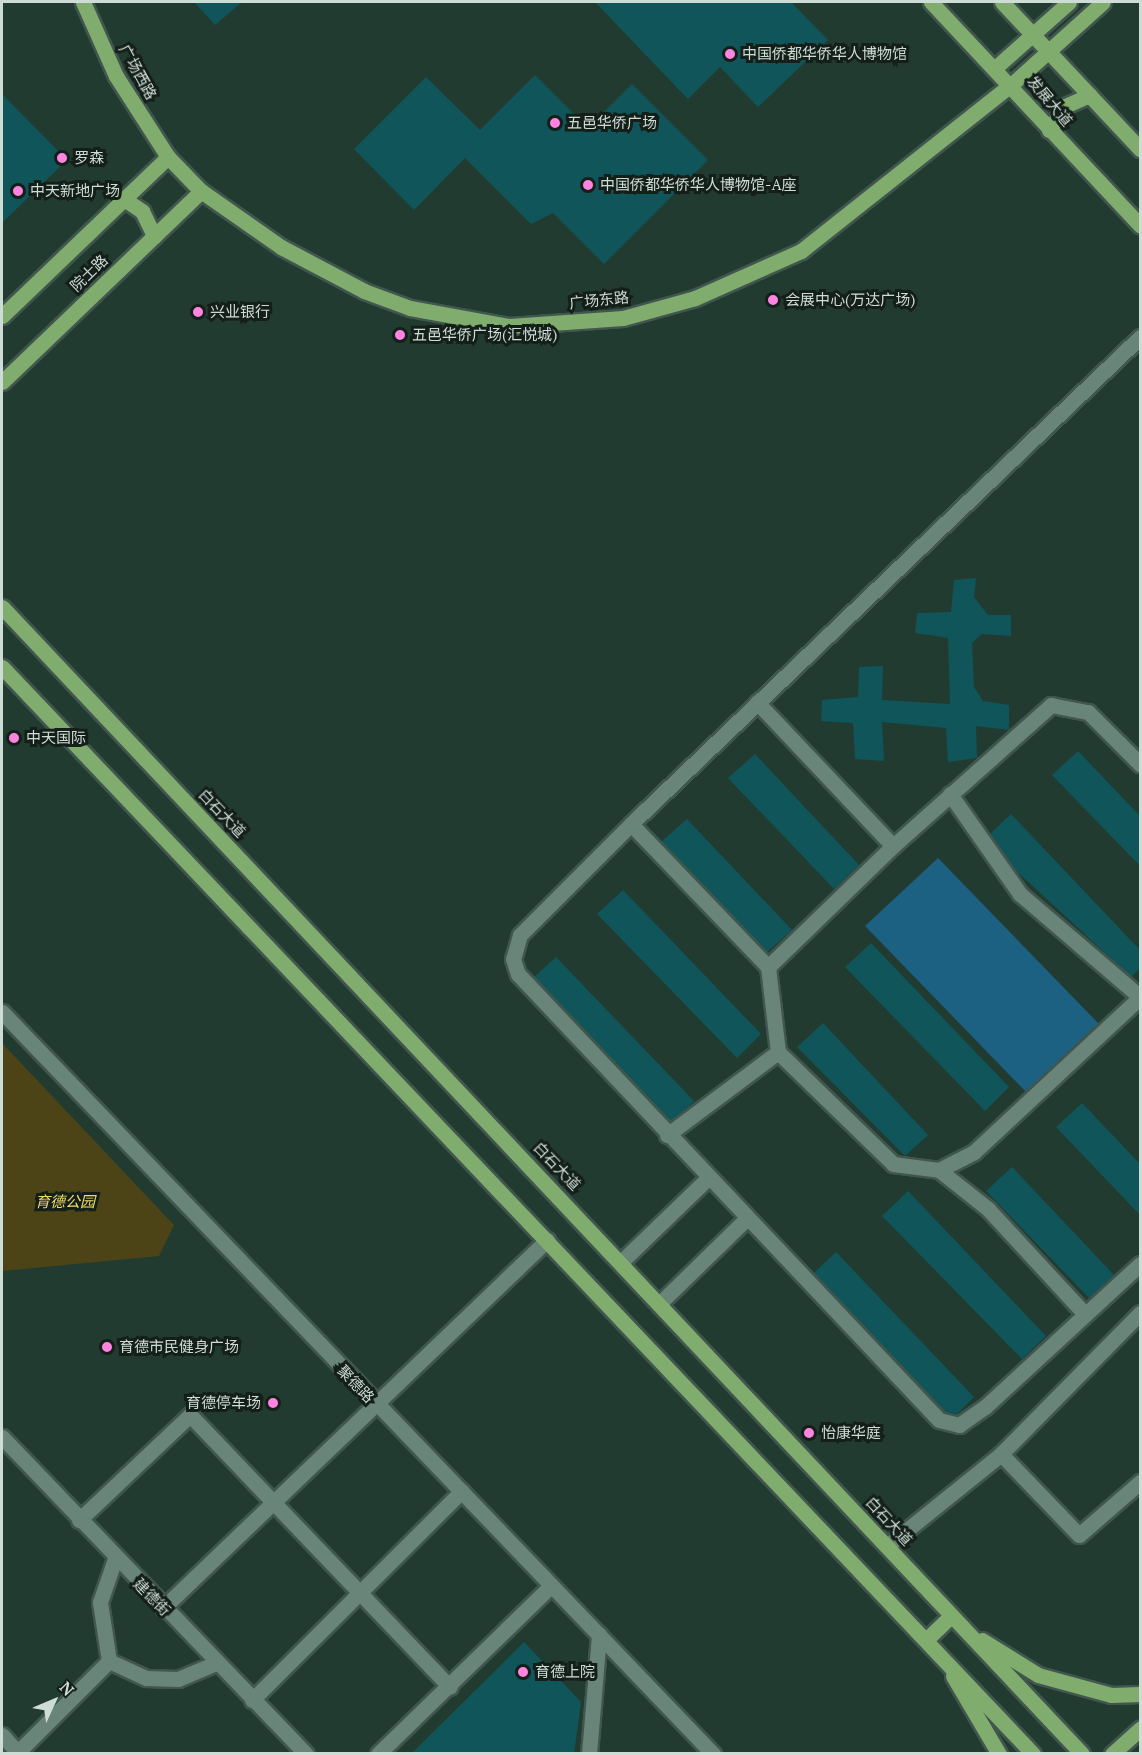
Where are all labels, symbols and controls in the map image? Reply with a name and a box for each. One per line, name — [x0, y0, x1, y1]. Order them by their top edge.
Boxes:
street label: 广场西路 — [116, 41, 160, 103]
place label: 中国侨都华侨华人博物馆 — [742, 45, 907, 63]
marker: 中国侨都华侨华人博物馆 — [723, 47, 737, 61]
street label: 发展大道 — [1024, 72, 1076, 130]
place label: 五邑华侨广场 — [567, 114, 657, 132]
marker: 五邑华侨广场 — [548, 116, 562, 130]
place label: 罗森 — [74, 149, 104, 167]
marker: 罗森 — [55, 151, 69, 165]
place label: 中国侨都华侨华人博物馆-A座 — [600, 176, 796, 194]
marker: 中国侨都华侨华人博物馆-A座 — [581, 178, 595, 192]
place label: 中天新地广场 — [30, 182, 120, 200]
marker: 中天新地广场 — [11, 184, 25, 198]
street label: 院士路 — [67, 251, 111, 295]
street label: 广场东路 — [568, 288, 630, 312]
place label: 会展中心(万达广场) — [785, 291, 915, 309]
marker: 会展中心(万达广场) — [766, 293, 780, 307]
place label: 兴业银行 — [210, 303, 270, 321]
marker: 兴业银行 — [191, 305, 205, 319]
place label: 五邑华侨广场(汇悦城) — [412, 326, 557, 344]
marker: 五邑华侨广场(汇悦城) — [393, 328, 407, 342]
place label: 中天国际 — [26, 729, 86, 747]
marker: 中天国际 — [7, 731, 21, 745]
street label: 白石大道 — [195, 785, 249, 841]
street label: 白石大道 — [530, 1138, 584, 1194]
park label: 育德公园 — [35, 1193, 95, 1211]
place label: 育德市民健身广场 — [119, 1338, 239, 1356]
marker: 育德市民健身广场 — [100, 1340, 114, 1354]
street label: 聚德路 — [334, 1362, 378, 1406]
place label: 育德停车场 — [186, 1394, 261, 1412]
marker: 育德停车场 — [266, 1396, 280, 1410]
place label: 怡康华庭 — [821, 1424, 881, 1442]
marker: 怡康华庭 — [802, 1426, 816, 1440]
street label: 白石大道 — [862, 1493, 916, 1549]
street label: 建德街 — [130, 1575, 174, 1619]
place label: 育德上院 — [535, 1663, 595, 1681]
marker: 育德上院 — [516, 1665, 530, 1679]
north arrow — [24, 1671, 84, 1731]
text: N — [55, 1676, 79, 1700]

